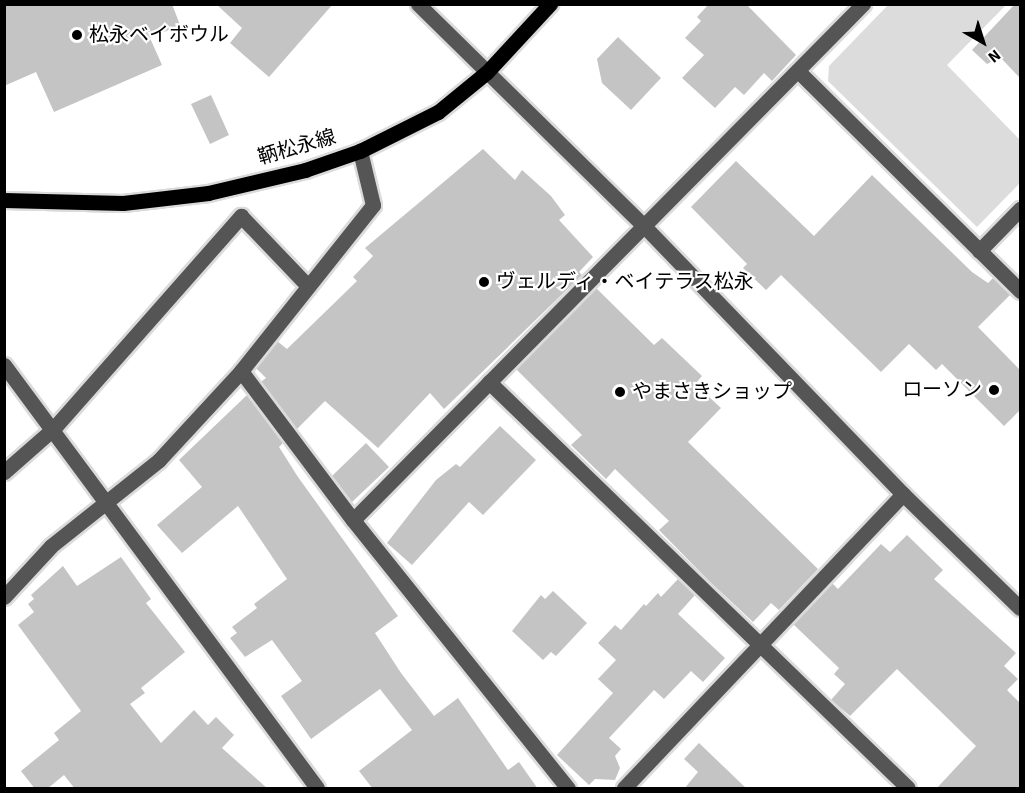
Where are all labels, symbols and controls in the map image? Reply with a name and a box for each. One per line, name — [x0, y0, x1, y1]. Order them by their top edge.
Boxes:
north arrow — [953, 12, 1013, 72]
place label: 松永ベイボウル — [89, 23, 229, 47]
marker: 松永ベイボウル — [70, 28, 84, 42]
text: N — [983, 44, 1005, 68]
street label: 鞆松永線 — [255, 125, 339, 171]
place label: ヴェルディ・ベイテラス松永 — [496, 270, 756, 294]
marker: ヴェルディ・ベイテラス松永 — [477, 275, 491, 289]
place label: ローソン — [902, 378, 982, 402]
place label: やまさきショップ — [632, 380, 792, 404]
marker: ローソン — [987, 383, 1001, 397]
marker: やまさきショップ — [613, 385, 627, 399]

